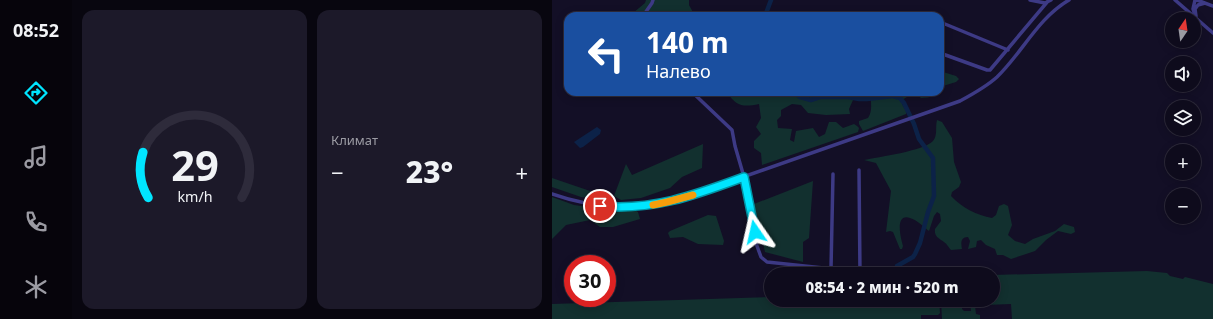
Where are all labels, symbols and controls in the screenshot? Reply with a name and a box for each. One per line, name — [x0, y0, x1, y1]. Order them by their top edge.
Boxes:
north arrow — [1165, 12, 1201, 48]
map controls — [1165, 12, 1201, 224]
text: 08:52 — [13, 18, 59, 42]
text: 140 m — [646, 23, 729, 61]
icon: left — [580, 28, 632, 80]
button: sound — [1165, 56, 1201, 92]
text: Налево — [646, 59, 711, 83]
icon: directions — [22, 79, 50, 107]
button: layers — [1165, 100, 1201, 136]
text: Климат — [331, 131, 378, 149]
text: 29 — [171, 136, 218, 192]
icon: music — [22, 143, 50, 171]
button: + — [1165, 144, 1201, 180]
text: 23° — [406, 151, 453, 192]
text: − — [331, 157, 344, 187]
text: + — [515, 157, 528, 187]
text: km/h — [177, 186, 212, 205]
button: − — [1165, 188, 1201, 224]
pin — [583, 189, 617, 223]
icon: arrive — [589, 195, 611, 217]
icon: phone — [22, 208, 50, 236]
position arrow — [734, 211, 776, 253]
speed limit sign: 30 — [564, 255, 616, 307]
icon: climate — [22, 273, 50, 301]
text: 08:54 · 2 мин · 520 m — [805, 277, 959, 297]

